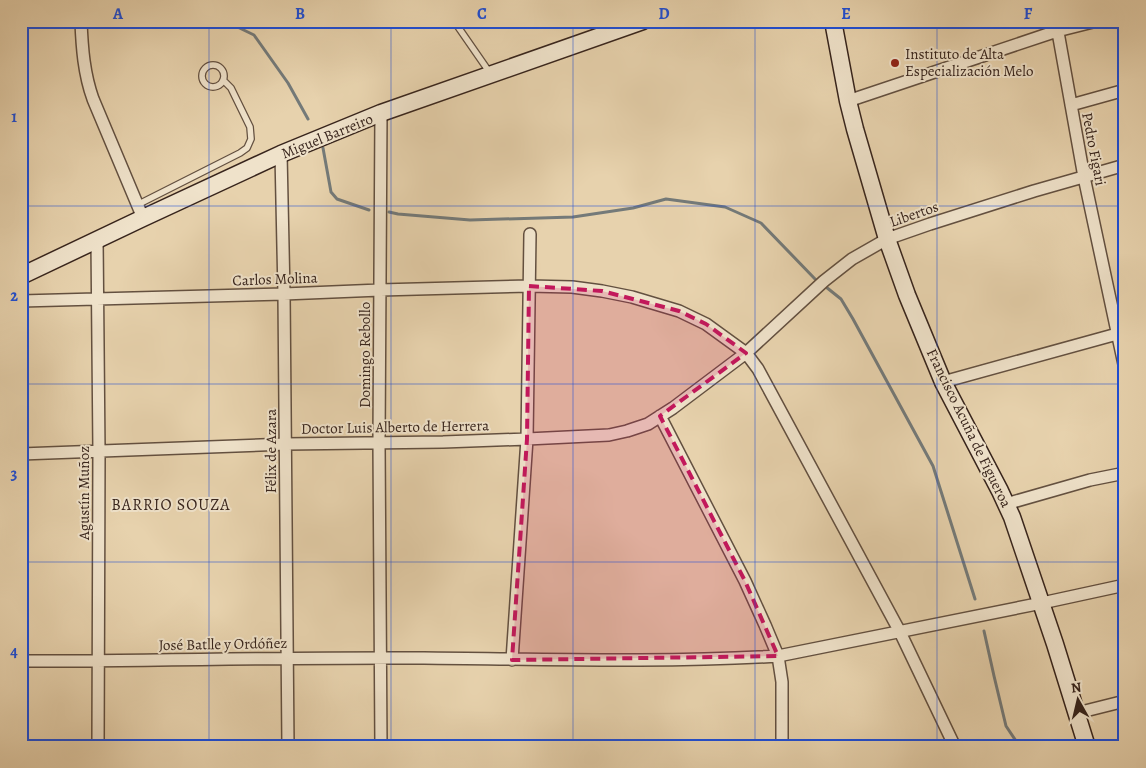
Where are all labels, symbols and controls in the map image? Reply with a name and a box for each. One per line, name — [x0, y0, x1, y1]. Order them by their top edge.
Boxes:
text: A — [112, 3, 124, 25]
text: B — [295, 3, 305, 25]
text: C — [477, 3, 487, 25]
text: D — [658, 3, 670, 25]
text: E — [841, 3, 851, 25]
text: F — [1024, 3, 1033, 25]
place label: Instituto de Alta Especialización Melo — [905, 44, 1033, 81]
marker: Instituto de Alta Especialización Melo — [889, 57, 901, 69]
text: 1 — [11, 106, 17, 128]
street label: Miguel Barreiro — [278, 109, 376, 163]
street label: Pedro Figari — [1077, 111, 1111, 187]
street label: Libertos — [887, 196, 941, 232]
street label: Carlos Molina — [232, 268, 318, 290]
text: 2 — [10, 285, 18, 307]
street label: Domingo Rebollo — [355, 302, 375, 408]
street label: Francisco Acuña de Figueroa — [922, 345, 1016, 511]
street label: Félix de Azara — [261, 409, 281, 493]
street label: Doctor Luis Alberto de Herrera — [301, 415, 489, 439]
street label: Agustín Muñoz — [74, 446, 94, 541]
text: 3 — [11, 463, 18, 485]
district label: BARRIO SOUZA — [111, 494, 231, 516]
street label: José Batlle y Ordóñez — [159, 633, 288, 655]
text: 4 — [10, 641, 18, 663]
north arrow — [1054, 676, 1104, 726]
text: N — [1070, 678, 1083, 698]

